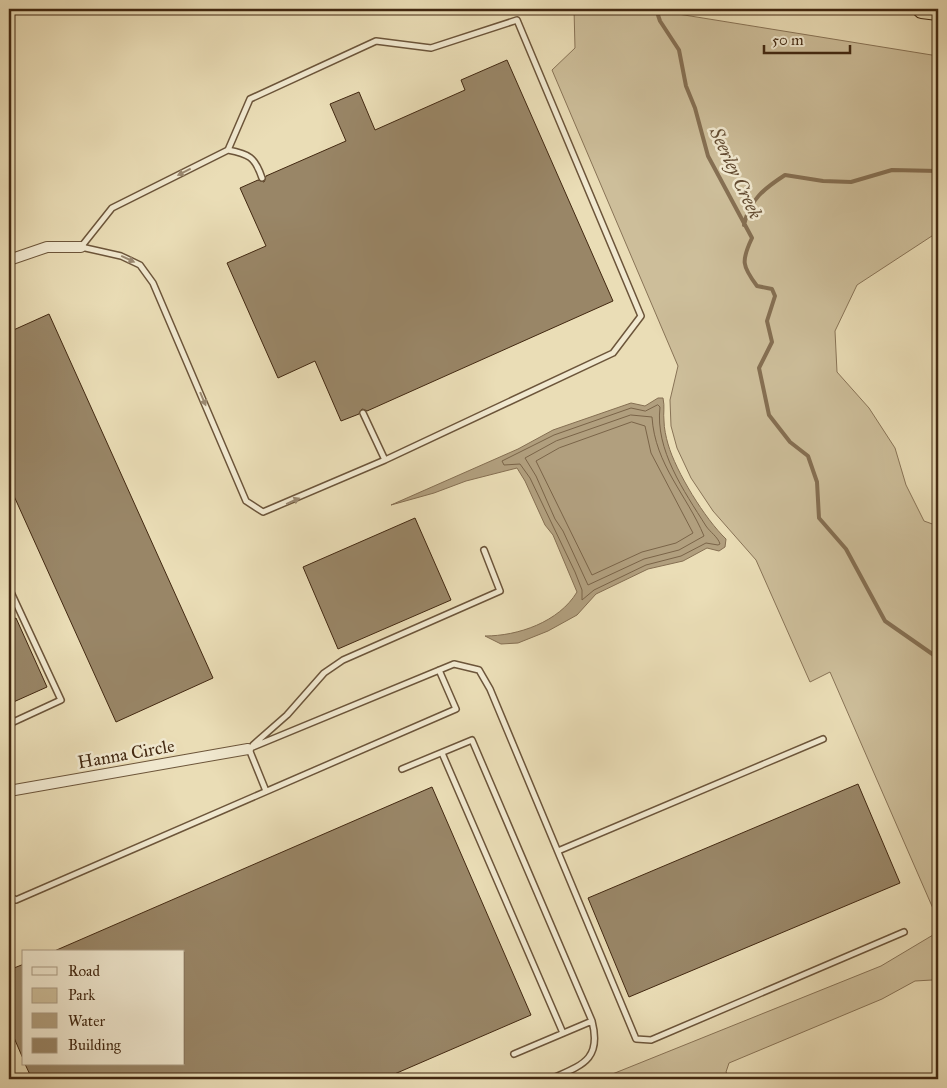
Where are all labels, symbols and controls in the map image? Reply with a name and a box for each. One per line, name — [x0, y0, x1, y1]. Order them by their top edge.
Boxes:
scale bar — [764, 22, 851, 54]
text: 50 m — [772, 31, 804, 49]
water label: Seerley Creek — [704, 123, 767, 223]
one-way arrow — [177, 168, 191, 176]
one-way arrow — [121, 256, 135, 264]
one-way arrow — [200, 392, 207, 407]
one-way arrow — [286, 497, 300, 505]
street label: Hanna Circle — [76, 735, 176, 773]
legend — [22, 950, 185, 1066]
text: Road — [68, 962, 100, 980]
text: Park — [68, 986, 95, 1004]
text: Water — [68, 1012, 105, 1030]
text: Building — [68, 1036, 122, 1054]

